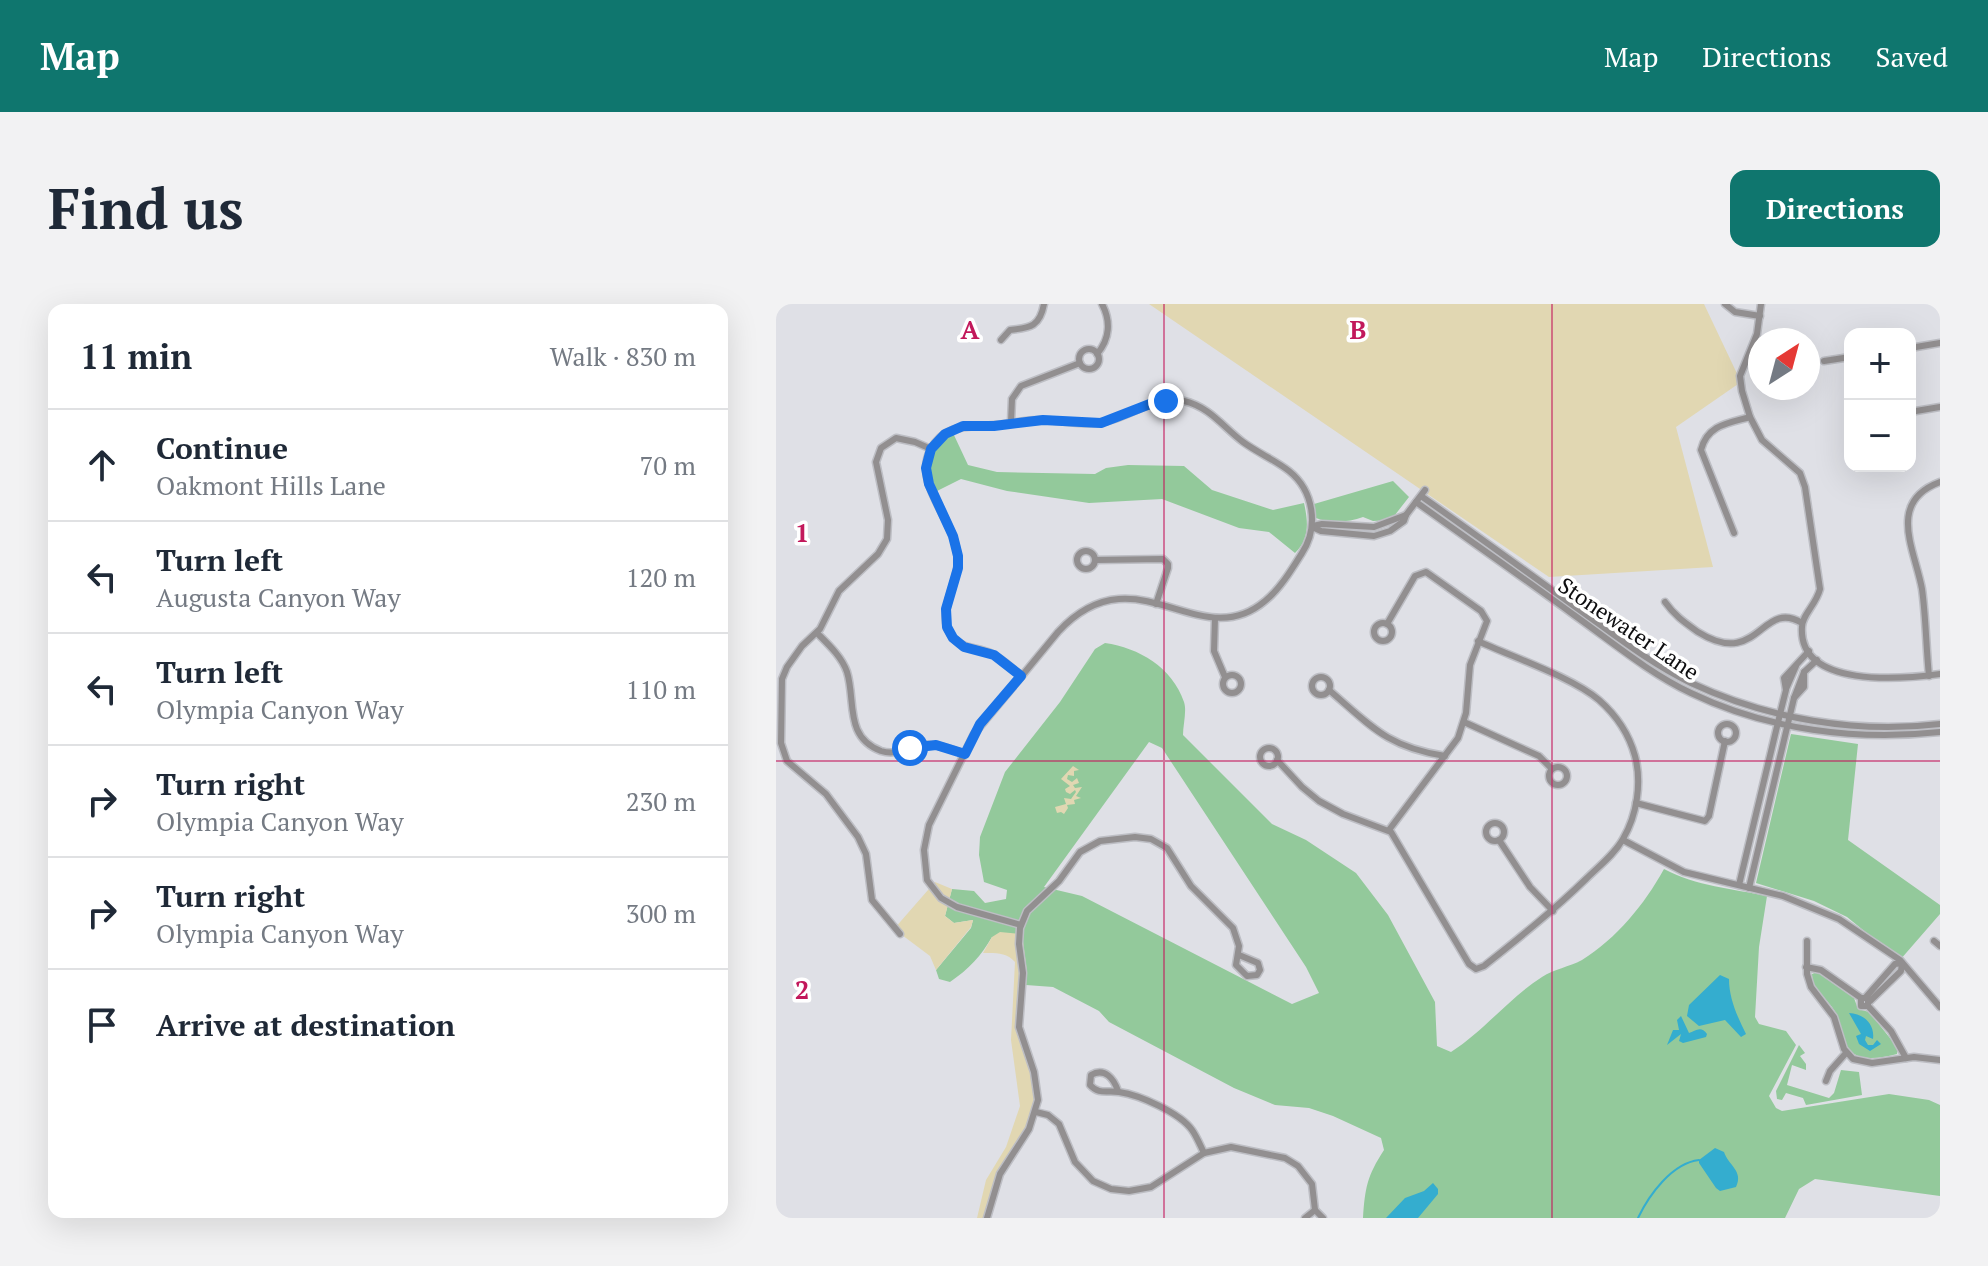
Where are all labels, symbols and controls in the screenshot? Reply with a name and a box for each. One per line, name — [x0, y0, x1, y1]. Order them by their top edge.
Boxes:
text: Map — [40, 31, 120, 81]
text: Map — [1604, 38, 1658, 75]
text: Directions — [1702, 38, 1832, 75]
text: Saved — [1876, 38, 1948, 75]
button: Directions — [1730, 170, 1940, 247]
text: Find us — [48, 171, 244, 245]
text: A — [961, 312, 980, 346]
text: B — [1350, 312, 1366, 346]
north arrow — [1748, 328, 1820, 400]
map controls — [1844, 328, 1916, 472]
button: + — [1844, 328, 1916, 400]
text: 11 min — [80, 334, 192, 379]
text: Walk · 830 m — [550, 339, 696, 373]
route end — [1148, 383, 1184, 419]
button: − — [1844, 400, 1916, 472]
text: Continue — [156, 428, 288, 468]
icon: ahead — [80, 443, 124, 487]
text: 70 m — [640, 448, 696, 482]
text: Oakmont Hills Lane — [156, 468, 386, 502]
text: 1 — [795, 515, 809, 549]
text: Turn left — [156, 540, 283, 580]
icon: left — [80, 555, 124, 599]
text: 120 m — [626, 560, 696, 594]
street label: Stonewater Lane — [1553, 570, 1705, 686]
text: Augusta Canyon Way — [156, 580, 401, 614]
text: Turn left — [156, 652, 283, 692]
icon: left — [80, 667, 124, 711]
text: 110 m — [626, 672, 696, 706]
text: Olympia Canyon Way — [156, 692, 404, 726]
route start — [892, 730, 928, 766]
text: Turn right — [156, 764, 305, 804]
icon: right — [80, 779, 124, 823]
text: 230 m — [626, 784, 696, 818]
text: Olympia Canyon Way — [156, 804, 404, 838]
text: Turn right — [156, 876, 305, 916]
icon: right — [80, 891, 124, 935]
text: 300 m — [626, 896, 696, 930]
text: Olympia Canyon Way — [156, 916, 404, 950]
text: 2 — [795, 972, 809, 1006]
icon: arrive — [80, 1003, 124, 1047]
text: Arrive at destination — [156, 1005, 455, 1045]

